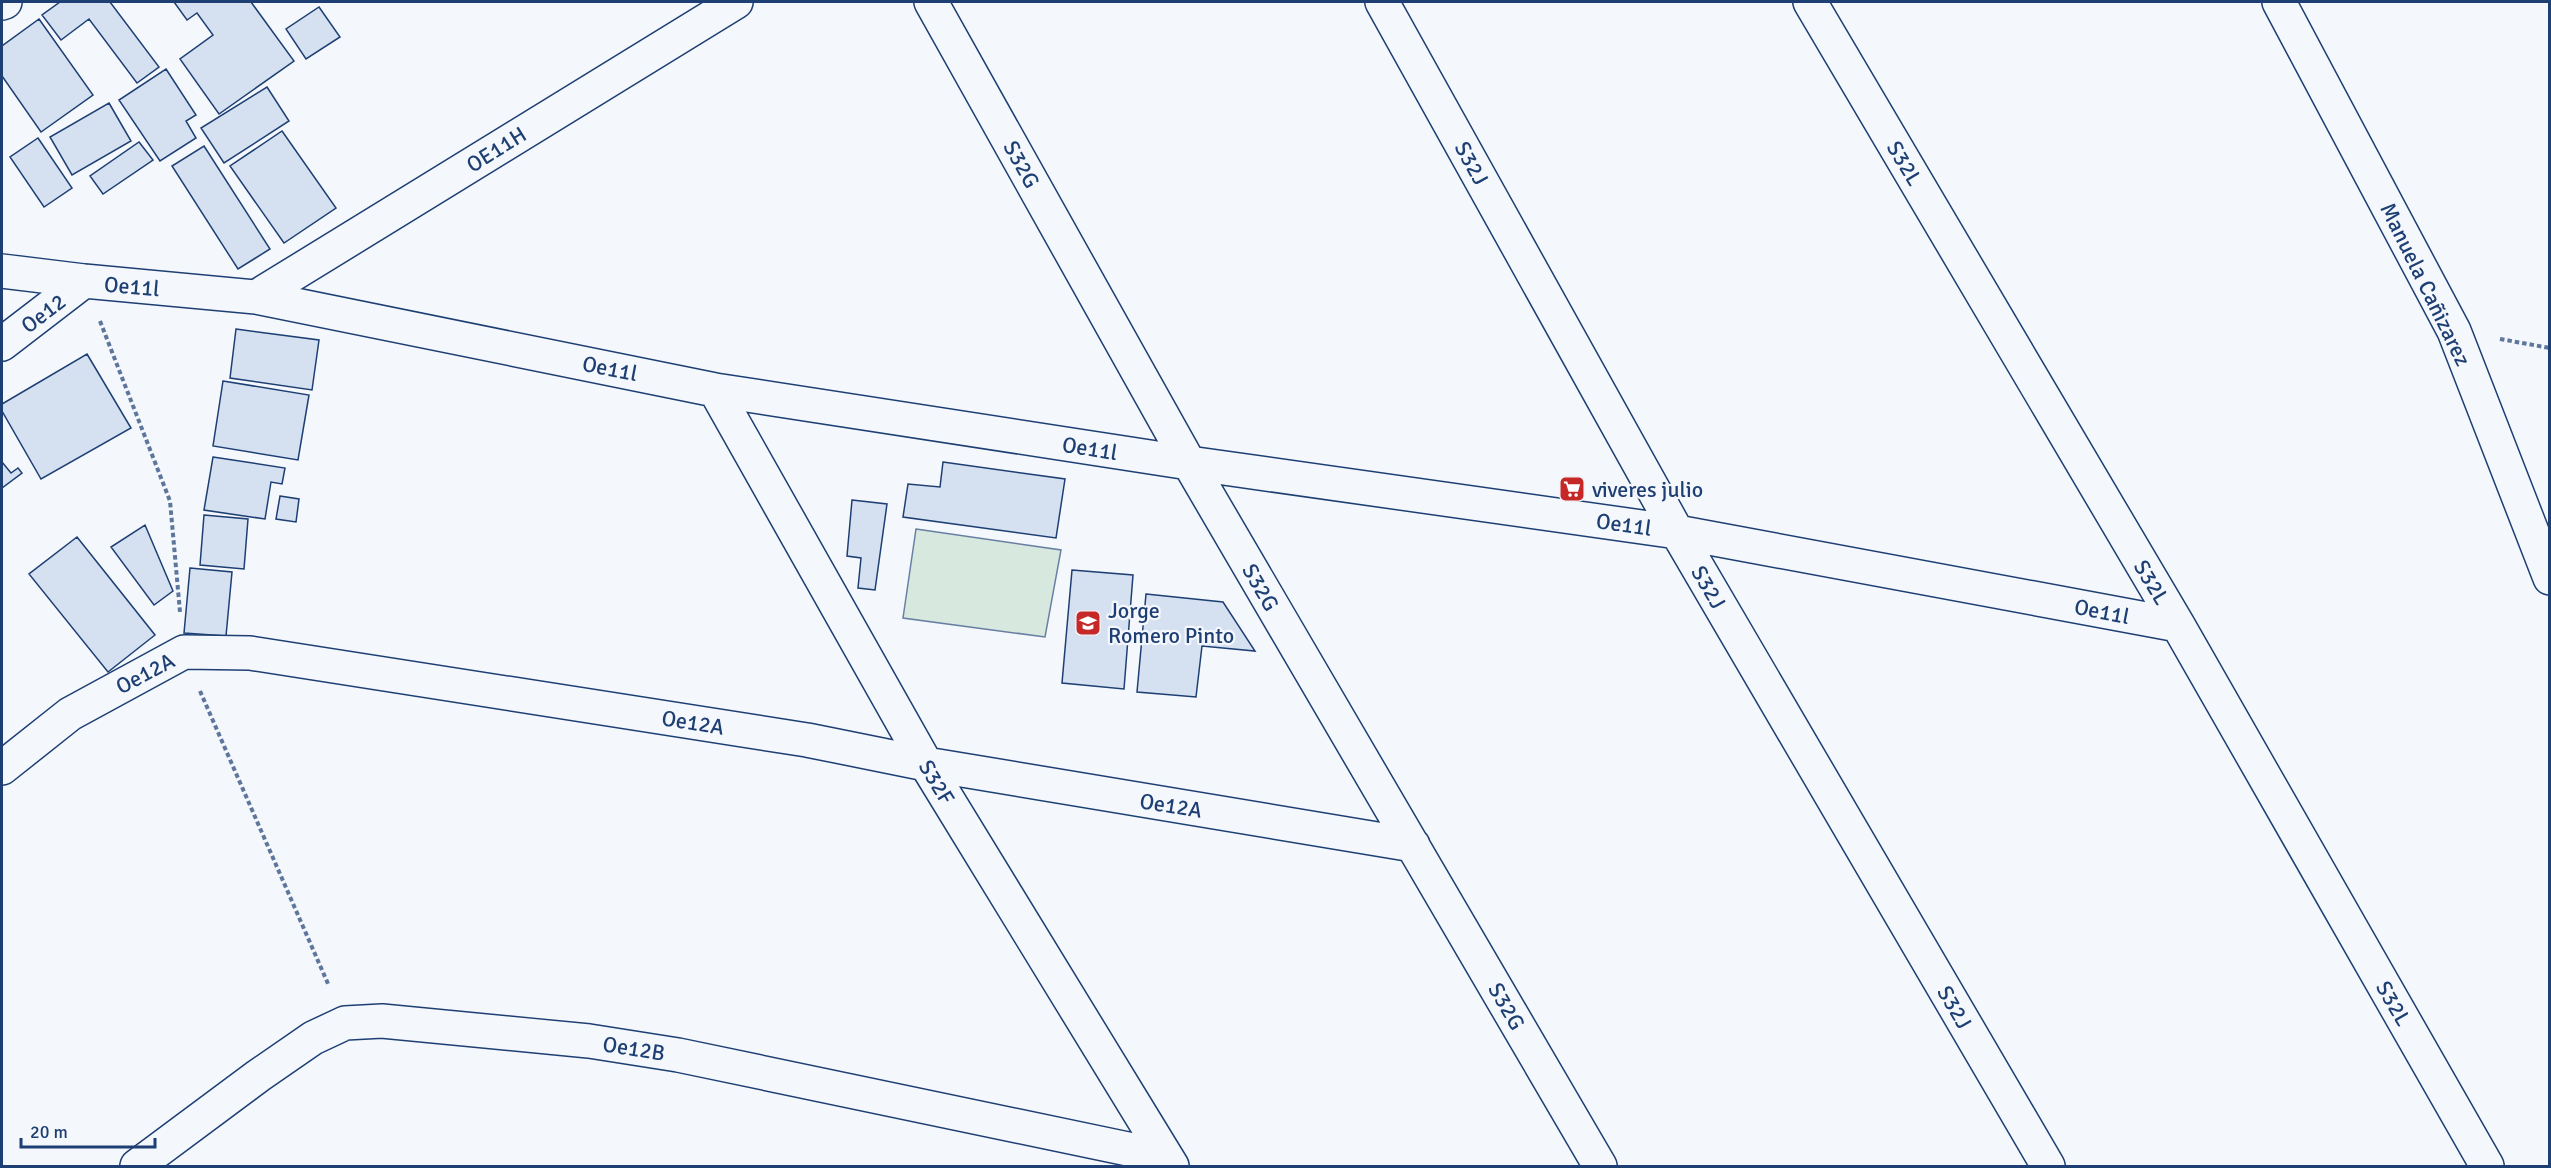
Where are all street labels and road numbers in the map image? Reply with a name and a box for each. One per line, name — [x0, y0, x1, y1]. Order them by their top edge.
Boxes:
street label: OE11H — [461, 121, 531, 178]
street label: S32G — [998, 136, 1046, 193]
street label: S32L — [1881, 136, 1928, 190]
street label: S32J — [1449, 137, 1494, 190]
street label: Manuela Cañizarez — [2374, 198, 2477, 370]
street label: Oe11l — [103, 271, 161, 302]
street label: Oe12 — [16, 288, 71, 339]
street label: Oe11l — [580, 350, 640, 387]
street label: Oe11l — [1060, 431, 1120, 466]
street label: Oe11l — [1594, 507, 1653, 542]
street label: S32L — [2128, 555, 2175, 609]
street label: S32G — [1236, 559, 1285, 616]
street label: S32J — [1685, 561, 1732, 614]
street label: Oe11l — [2072, 593, 2132, 630]
street label: Oe12A — [111, 647, 180, 700]
street label: Oe12A — [660, 704, 727, 741]
street label: S32F — [913, 755, 960, 810]
street label: Oe12A — [1138, 787, 1205, 824]
street label: S32L — [2370, 976, 2417, 1030]
street label: S32G — [1482, 978, 1531, 1035]
street label: S32J — [1931, 981, 1978, 1034]
street label: Oe12B — [601, 1030, 667, 1067]

